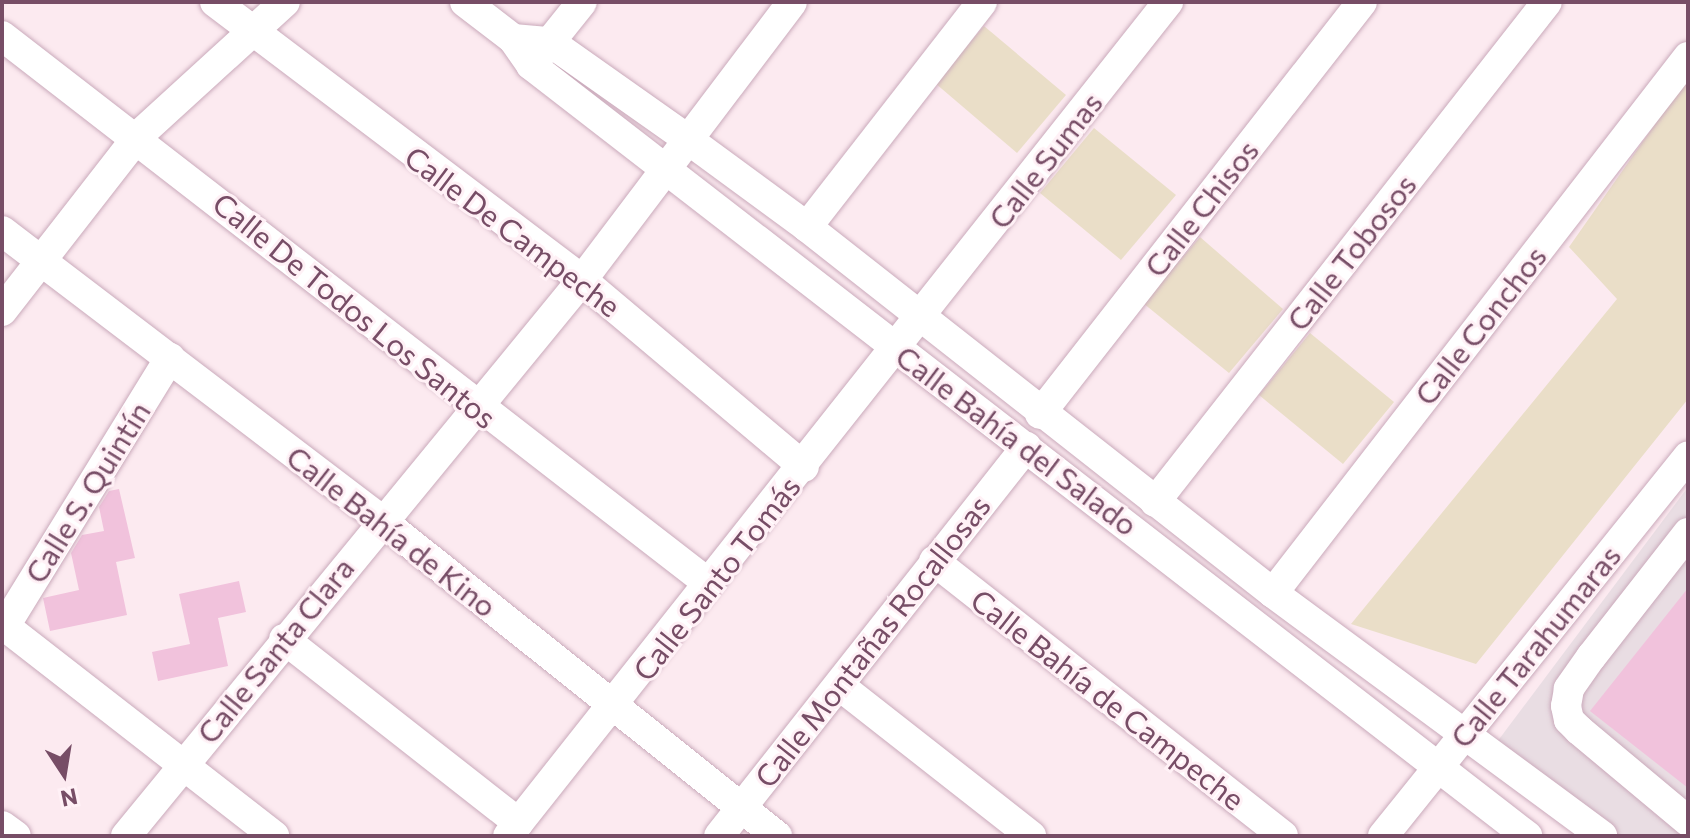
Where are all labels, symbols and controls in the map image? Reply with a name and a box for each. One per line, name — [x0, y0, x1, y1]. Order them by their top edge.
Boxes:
street label: Calle Sumas — [981, 85, 1109, 235]
street label: Calle Chisos — [1137, 133, 1265, 283]
street label: Calle De Campeche — [398, 138, 628, 324]
street label: Calle Tobosos — [1279, 167, 1423, 337]
street label: Calle De Todos Los Santos — [206, 185, 504, 435]
street label: Calle Conchos — [1407, 238, 1553, 412]
street label: Calle Bahía del Salado — [889, 338, 1145, 542]
street label: Calle S. Quintín — [17, 395, 157, 589]
street label: Calle Bahía de Kino — [280, 438, 504, 624]
street label: Calle Santo Tomás — [625, 469, 807, 687]
street label: Calle Montañas Rocallosas — [747, 488, 997, 794]
street label: Calle Tarahumaras — [1442, 538, 1628, 754]
street label: Calle Santa Clara — [189, 550, 361, 750]
street label: Calle Bahía de Campeche — [964, 581, 1252, 817]
north arrow — [24, 734, 104, 814]
text: N — [58, 783, 80, 813]

